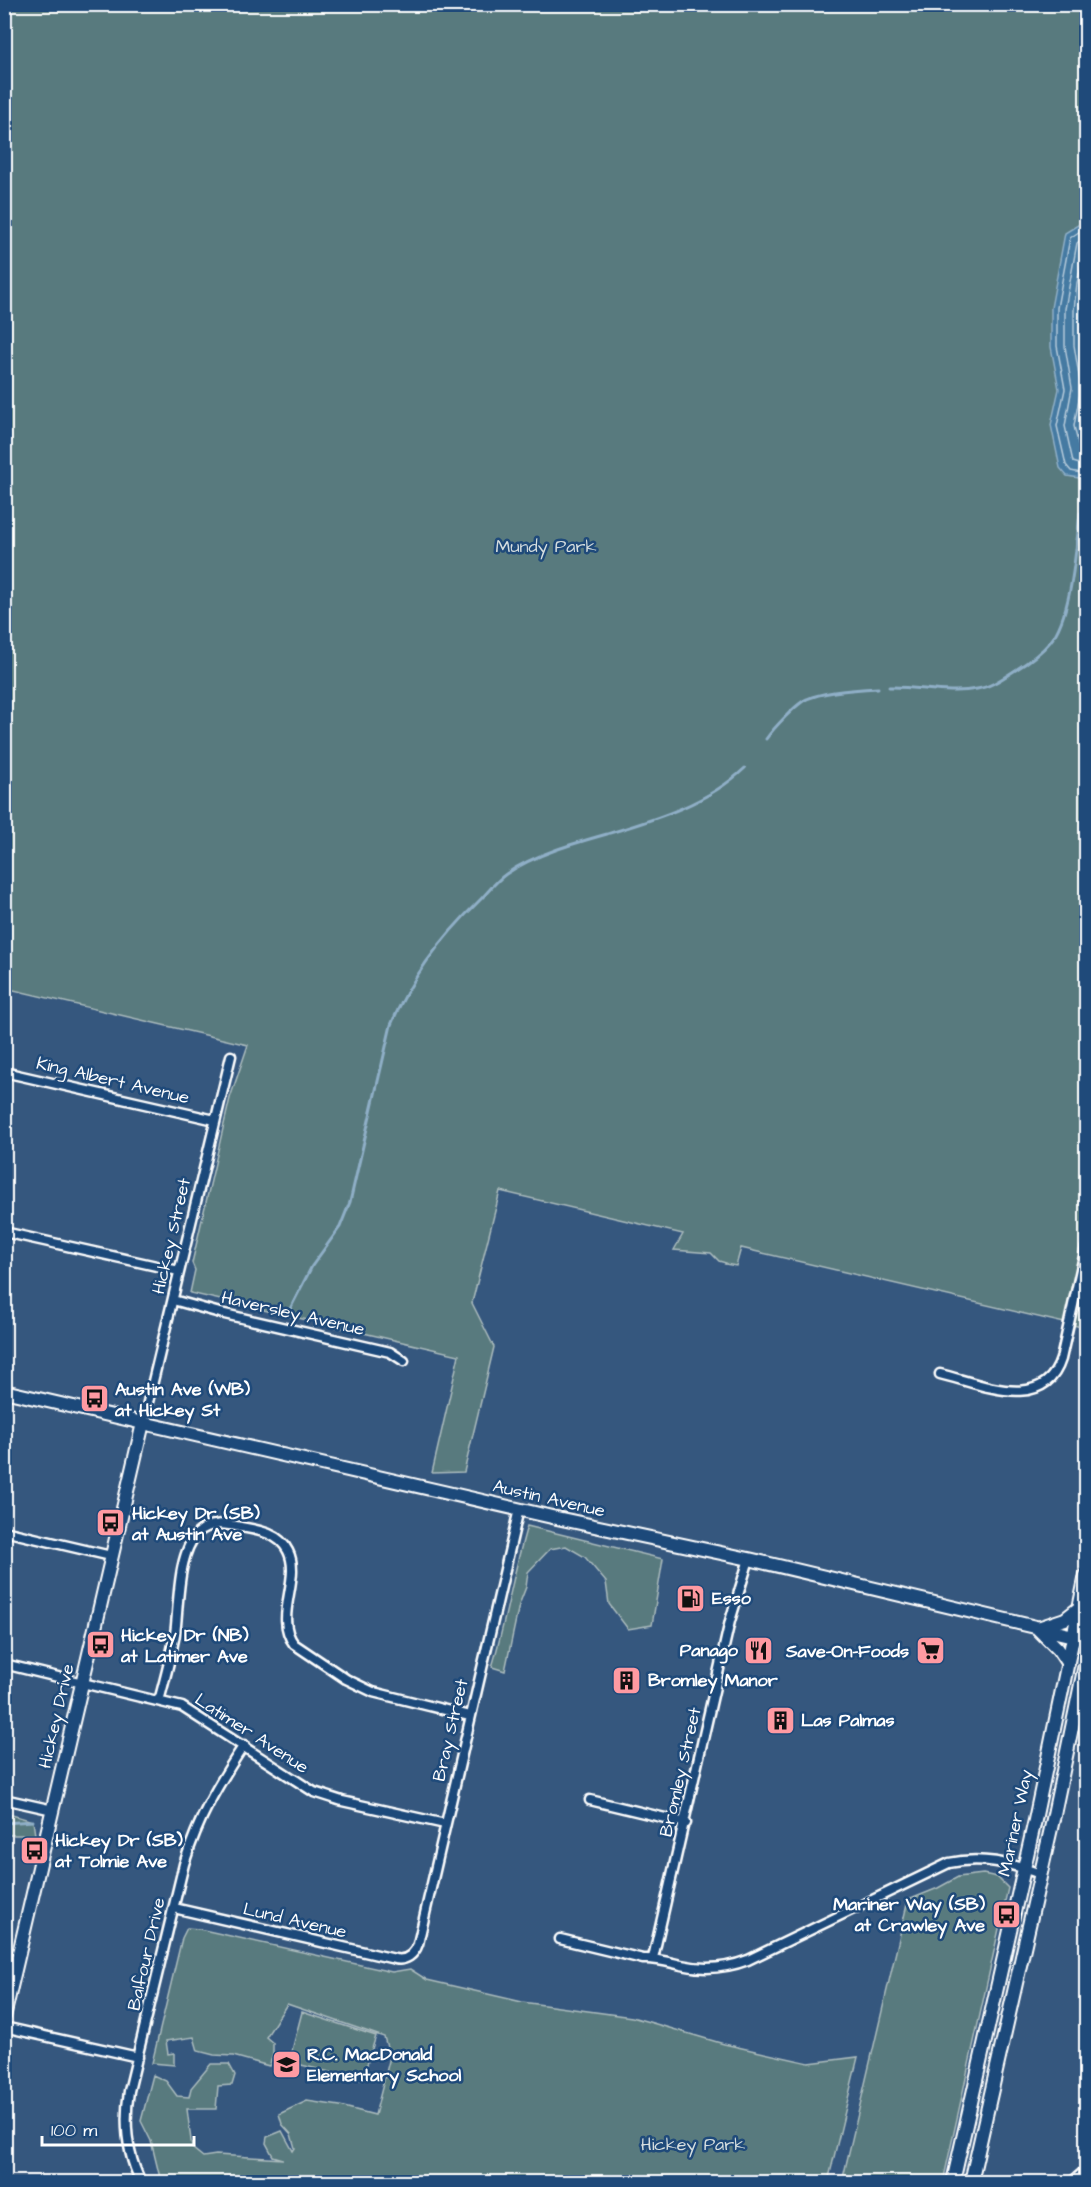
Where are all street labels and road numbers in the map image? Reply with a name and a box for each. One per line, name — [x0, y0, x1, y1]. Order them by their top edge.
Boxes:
street label: King Albert Avenue — [34, 1051, 192, 1111]
street label: Hickey Street — [146, 1175, 198, 1297]
street label: Haversley Avenue — [219, 1285, 367, 1343]
street label: Austin Avenue — [490, 1473, 608, 1524]
street label: Hickey Drive — [32, 1661, 82, 1771]
street label: Bray Street — [427, 1676, 476, 1784]
street label: Latimer Avenue — [190, 1687, 314, 1780]
street label: Bromley Street — [653, 1704, 709, 1839]
street label: Mariner Way — [992, 1767, 1040, 1879]
street label: Balfour Drive — [121, 1895, 172, 2013]
street label: Lund Avenue — [241, 1896, 349, 1945]

